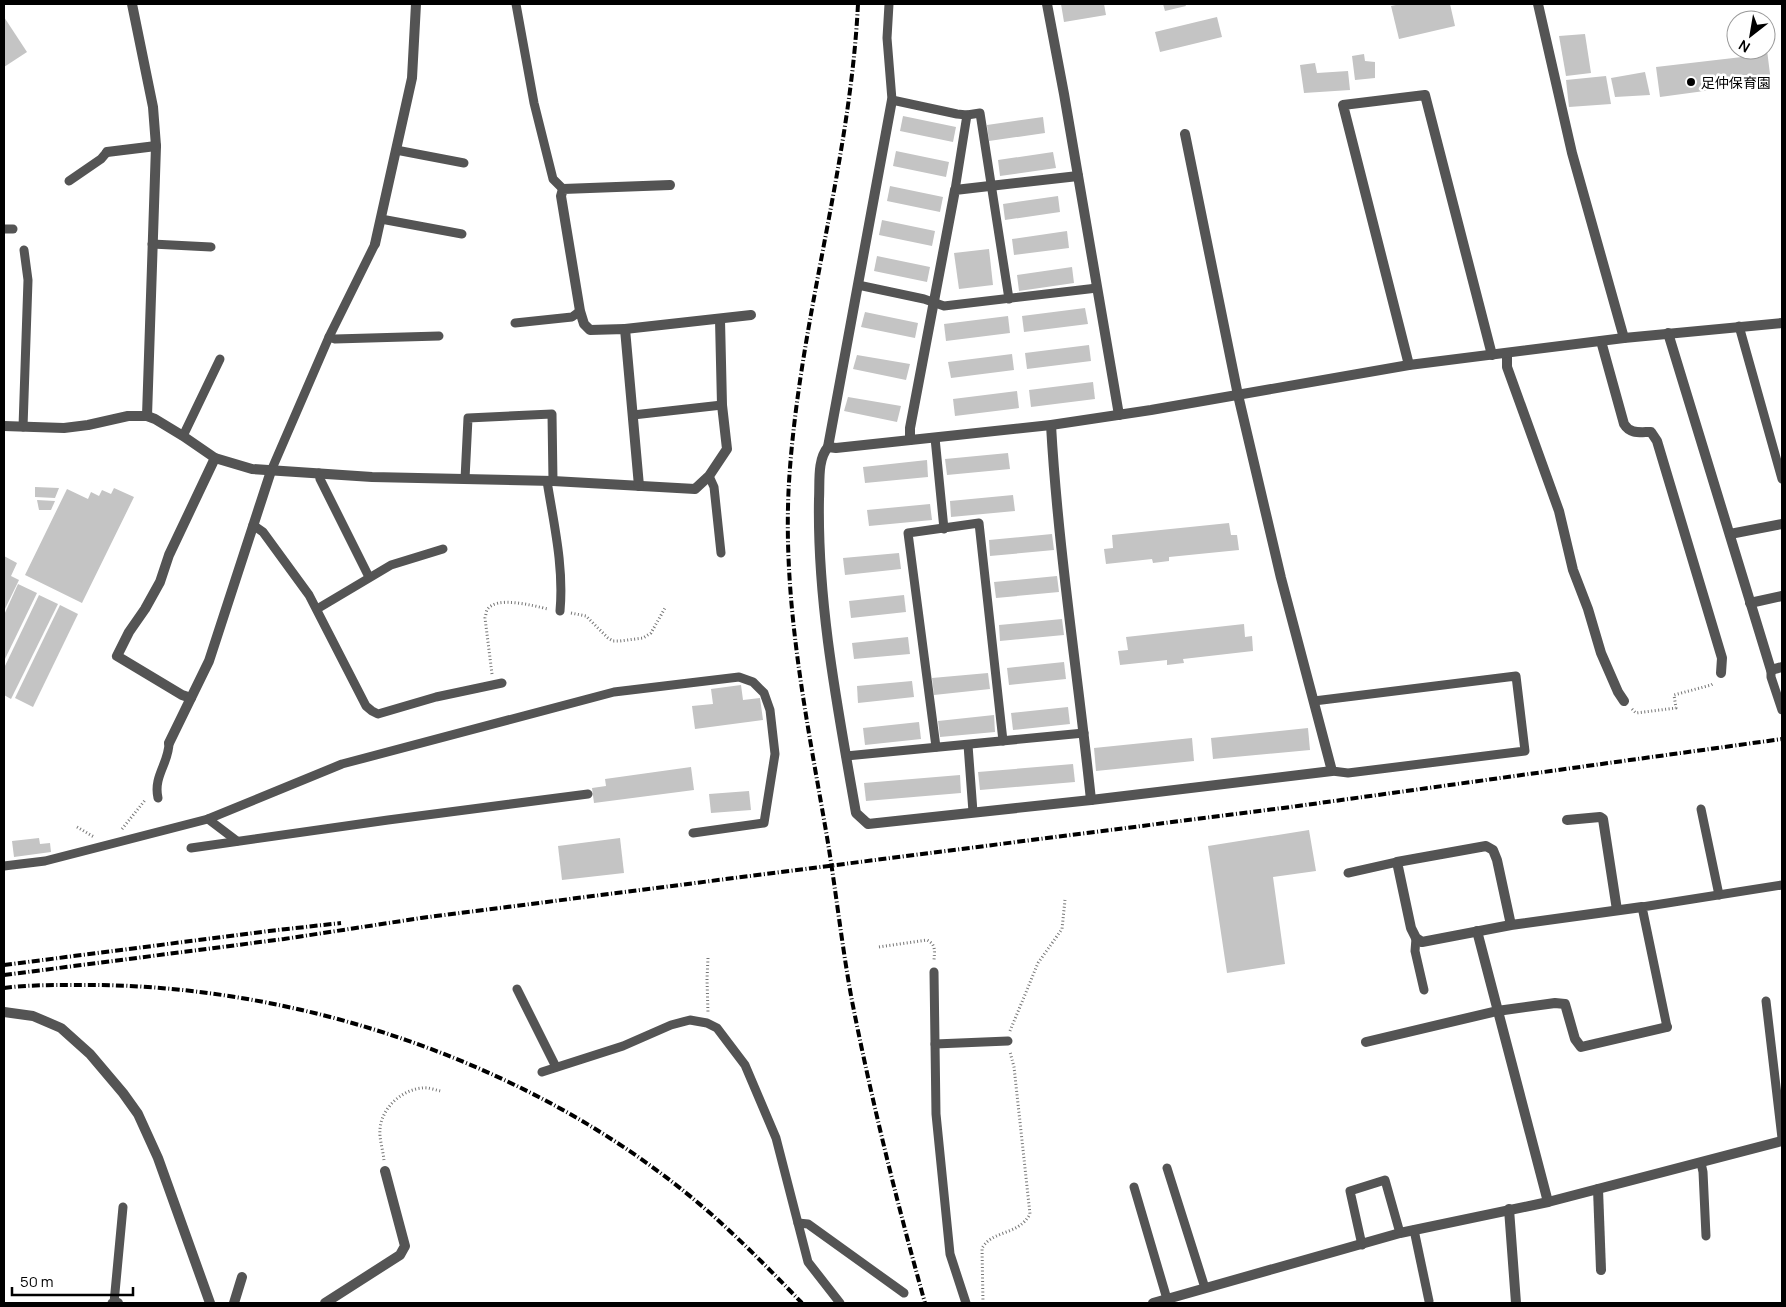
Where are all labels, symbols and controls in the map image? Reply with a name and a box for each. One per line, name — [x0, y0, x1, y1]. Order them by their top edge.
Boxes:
north arrow — [1726, 10, 1776, 60]
text: N — [1735, 36, 1753, 57]
place label: 足仲保育園 — [1701, 73, 1771, 92]
marker: 足仲保育園 — [1685, 76, 1697, 88]
scale bar — [12, 1264, 134, 1296]
text: 50 m — [20, 1271, 54, 1292]

